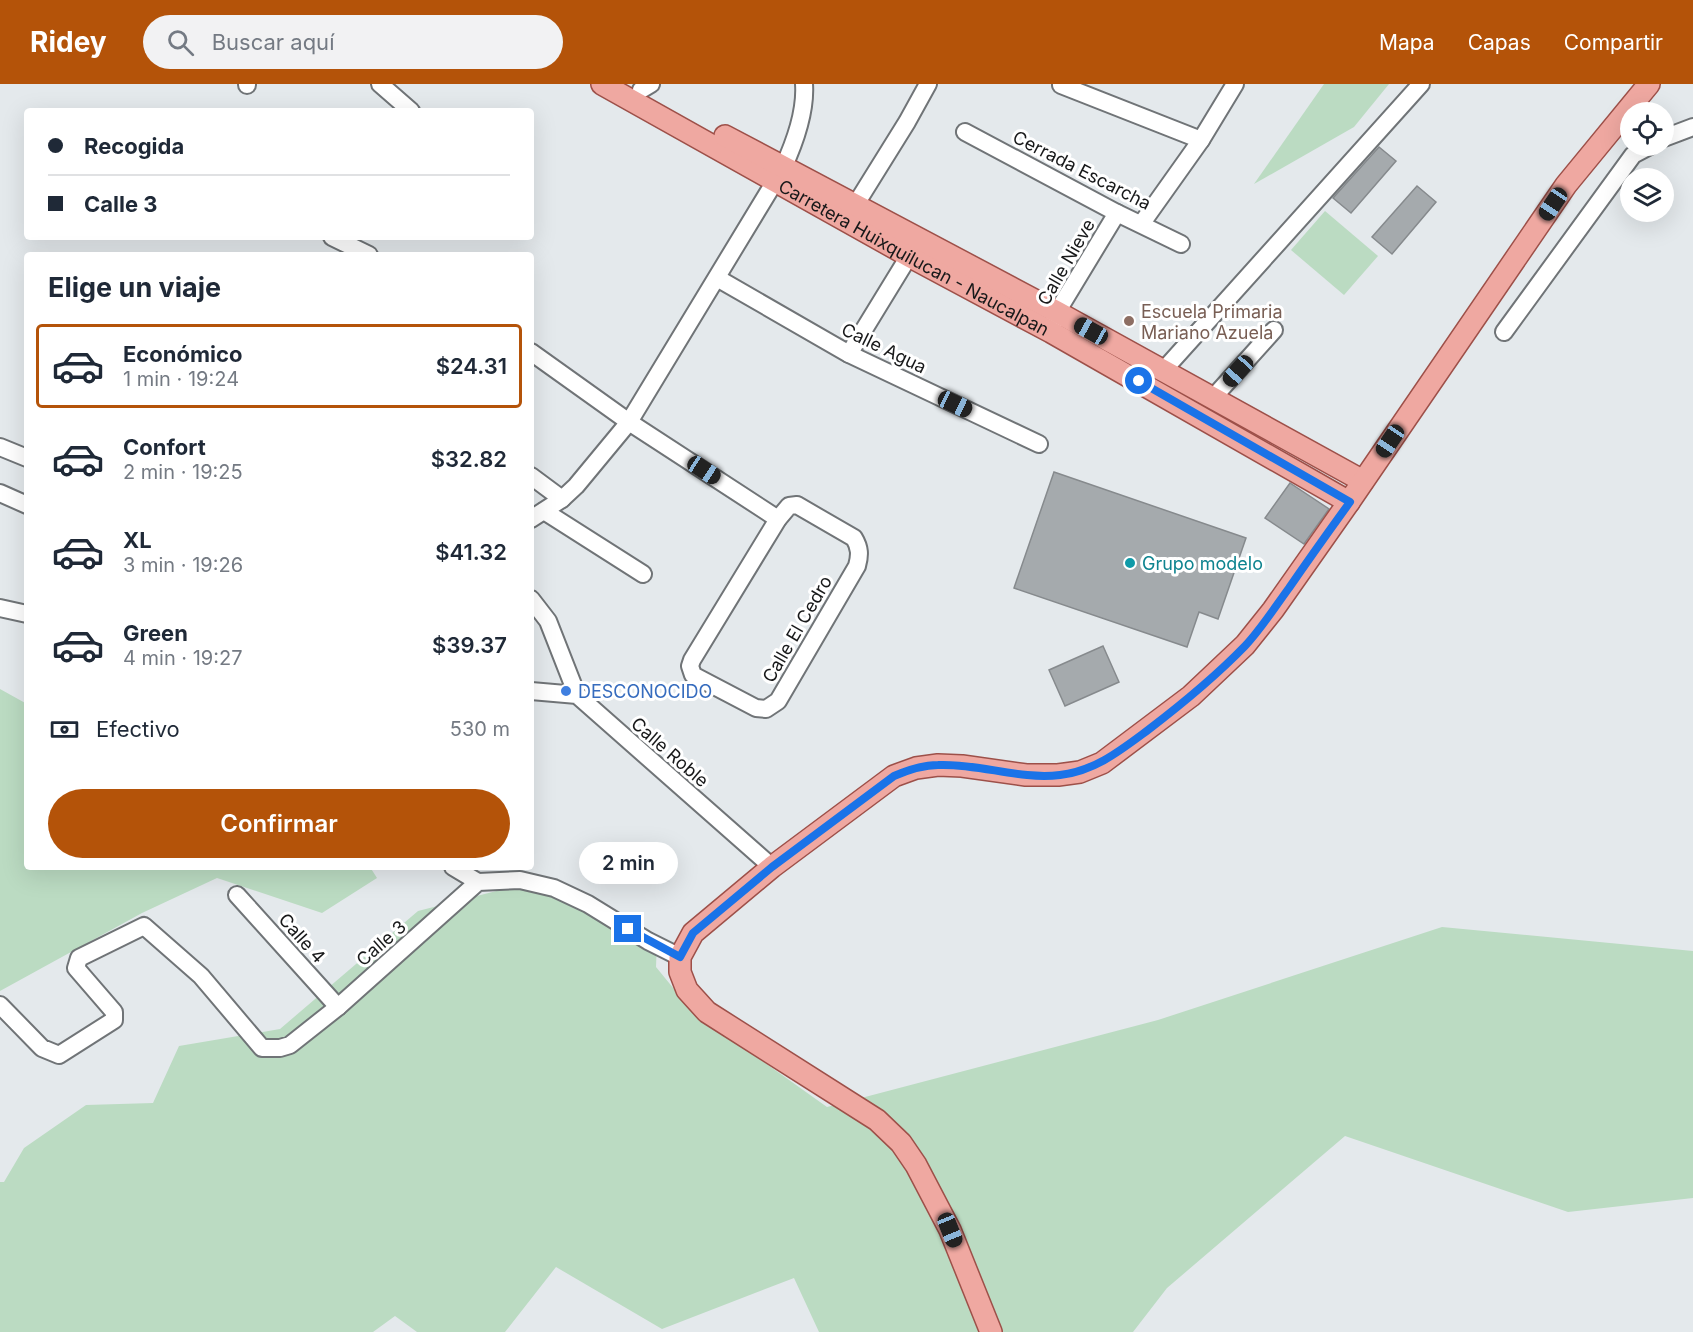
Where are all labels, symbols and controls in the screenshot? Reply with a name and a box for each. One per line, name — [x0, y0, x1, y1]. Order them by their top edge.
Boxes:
search box — [143, 15, 563, 69]
text: Ridey — [30, 25, 107, 59]
icon: search — [164, 26, 197, 59]
text: Buscar aquí — [212, 29, 334, 55]
text: Mapa — [1379, 30, 1435, 55]
text: Capas — [1468, 30, 1531, 55]
text: Compartir — [1564, 30, 1663, 55]
map controls — [1620, 102, 1674, 222]
button: locate — [1620, 102, 1674, 156]
street label: Cerrada Escarcha — [1009, 126, 1155, 214]
text: Recogida — [84, 133, 184, 159]
button: layers — [1620, 168, 1674, 222]
street label: Carretera Huixquilucan - Naucalpan — [775, 175, 1053, 340]
car — [1535, 184, 1571, 224]
text: Calle 3 — [84, 191, 158, 217]
street label: Calle Nieve — [1033, 215, 1099, 309]
text: Elige un viaje — [48, 271, 221, 304]
place label: Escuela Primaria Mariano Azuela — [1141, 301, 1283, 343]
car — [1071, 314, 1111, 348]
marker: Escuela Primaria Mariano Azuela — [1122, 314, 1136, 328]
street label: Calle Agua — [838, 318, 930, 378]
icon: car — [51, 339, 105, 393]
text: Económico — [123, 341, 242, 367]
car — [1219, 352, 1257, 390]
text: $24.31 — [436, 353, 507, 379]
text: 1 min · 19:24 — [123, 367, 239, 391]
route start — [1125, 367, 1152, 394]
car — [935, 388, 975, 420]
car — [1372, 421, 1408, 461]
icon: car — [51, 432, 105, 486]
text: Confort — [123, 434, 206, 460]
text: $32.82 — [431, 446, 507, 472]
car — [684, 453, 724, 487]
text: 2 min · 19:25 — [123, 460, 243, 484]
icon: car — [51, 525, 105, 579]
text: XL — [123, 527, 152, 553]
text: $41.32 — [435, 539, 507, 565]
text: 3 min · 19:26 — [123, 553, 243, 577]
place label: Grupo modelo — [1142, 553, 1263, 574]
marker: Grupo modelo — [1123, 556, 1137, 570]
street label: Calle El Cedro — [758, 572, 836, 686]
icon: car — [51, 618, 105, 672]
text: Green — [123, 620, 188, 646]
text: $39.37 — [432, 632, 507, 658]
text: 4 min · 19:27 — [123, 646, 243, 670]
place label: DESCONOCIDO — [578, 681, 712, 702]
marker: DESCONOCIDO — [559, 684, 573, 698]
icon: cash — [48, 713, 81, 746]
street label: Calle Roble — [627, 713, 713, 791]
text: Efectivo — [96, 716, 180, 742]
text: 530 m — [450, 717, 510, 741]
button: Confirmar — [48, 789, 510, 858]
callout: 2 min — [578, 842, 678, 884]
text: 2 min — [602, 851, 655, 875]
street label: Calle 4 — [274, 909, 330, 967]
route end — [614, 915, 641, 942]
street label: Calle 3 — [352, 916, 410, 970]
car — [935, 1210, 965, 1250]

